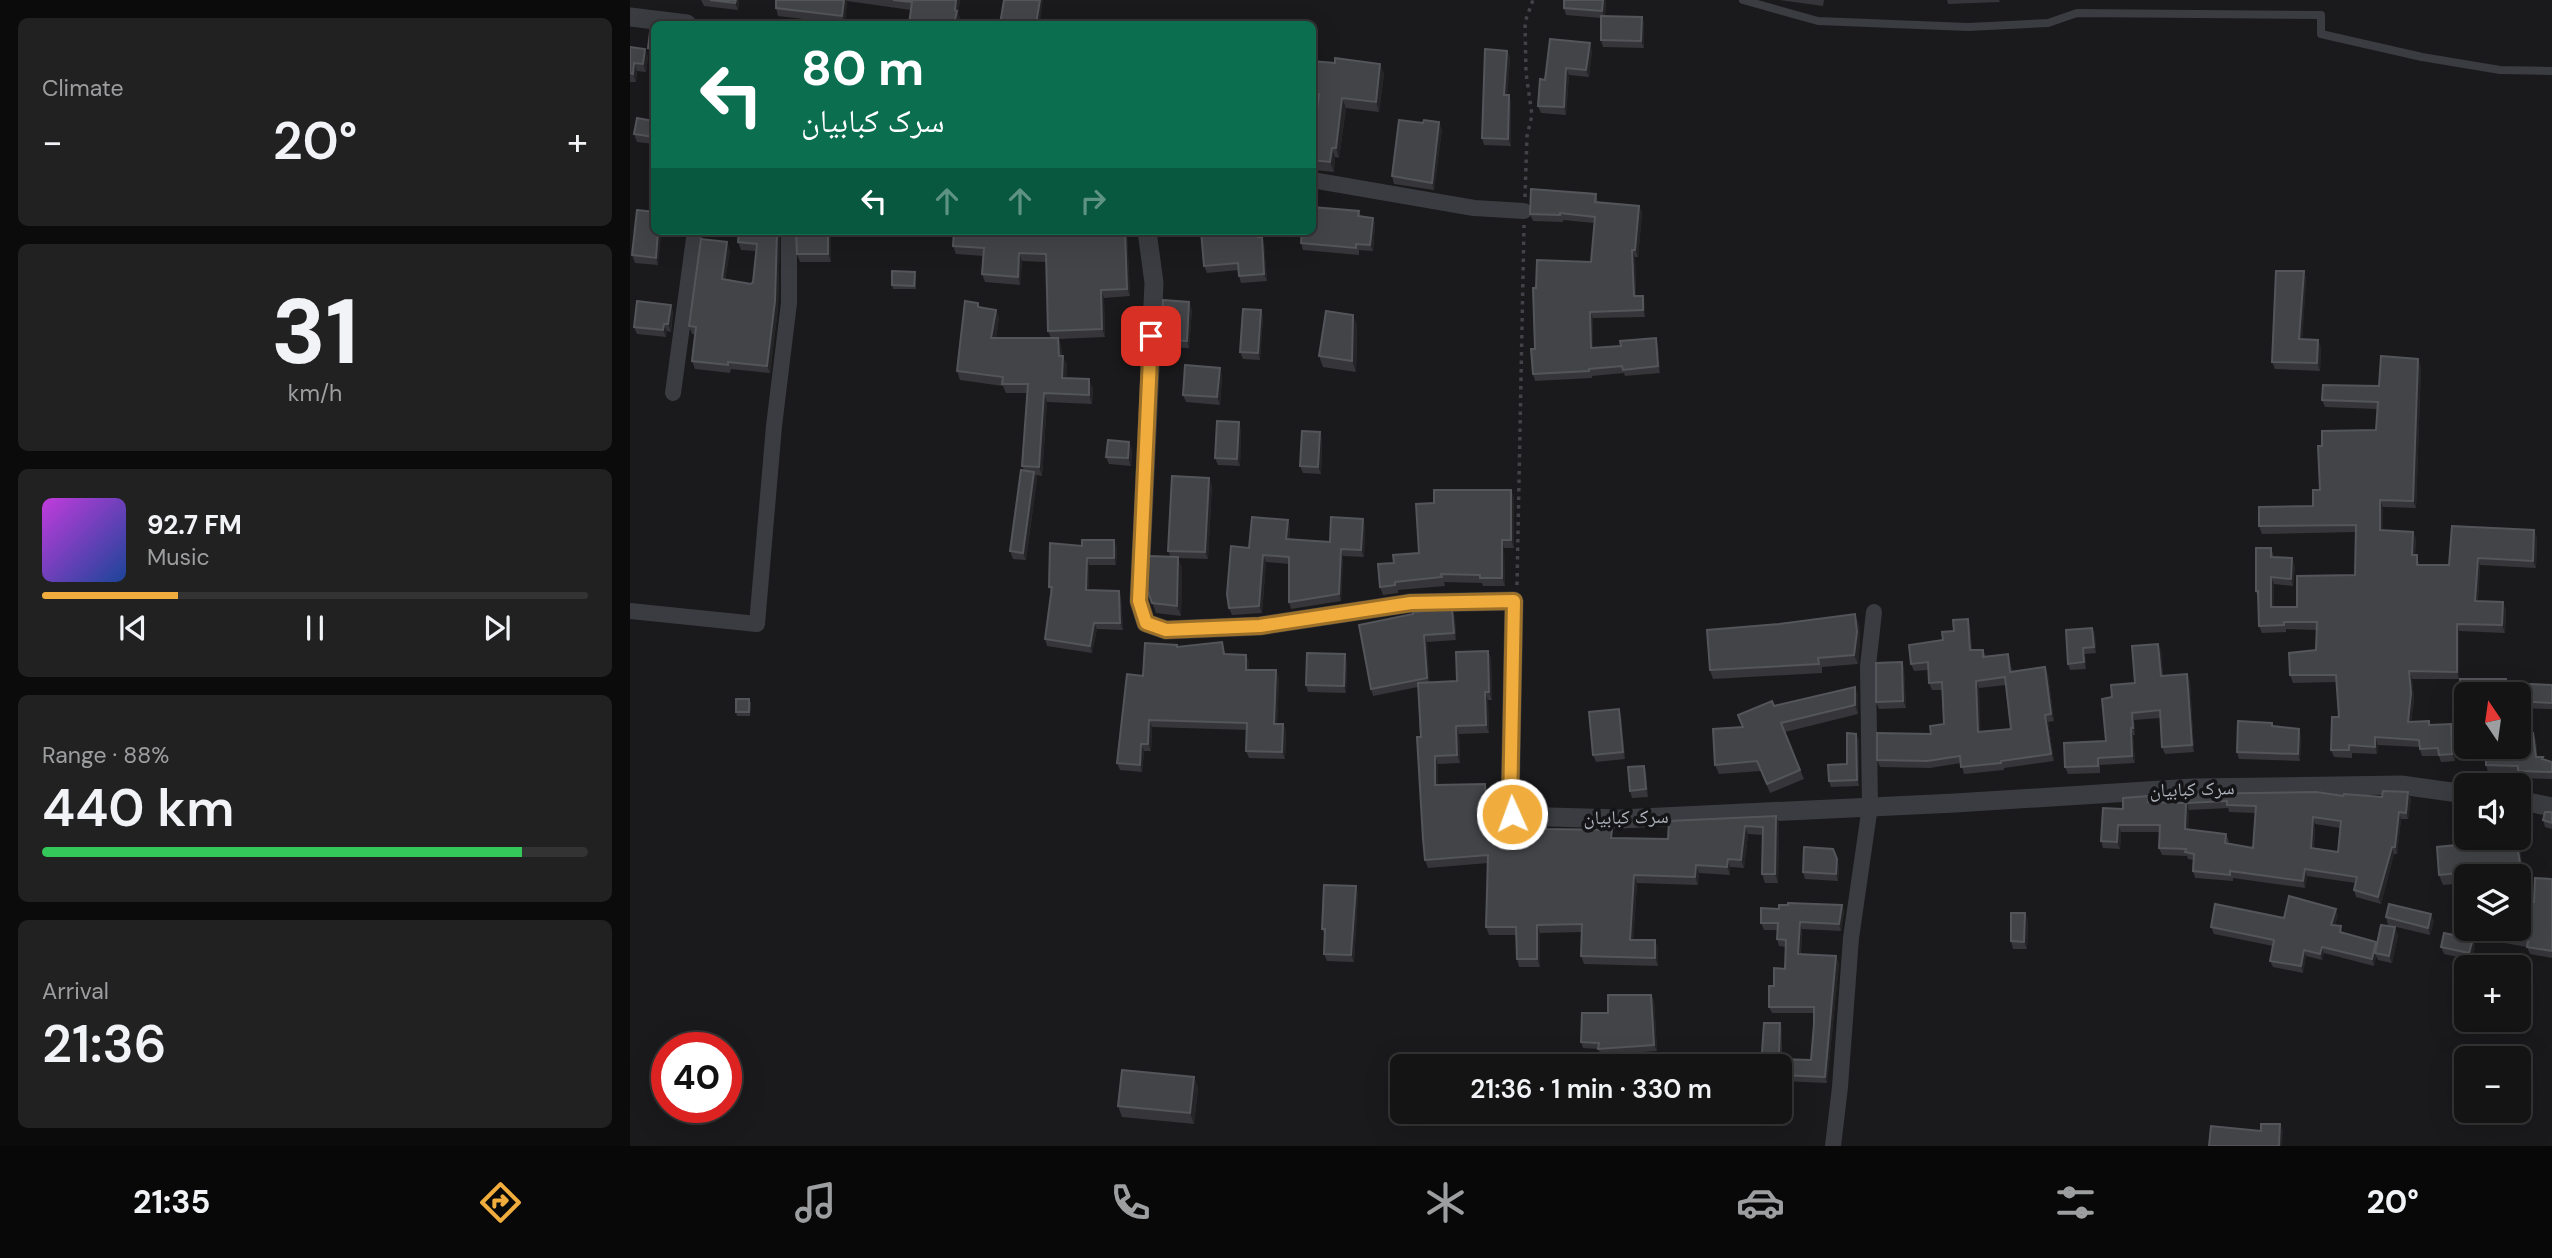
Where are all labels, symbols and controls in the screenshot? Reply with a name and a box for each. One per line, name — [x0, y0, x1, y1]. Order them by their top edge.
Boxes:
text: 80 m — [801, 36, 924, 100]
icon: left — [686, 49, 777, 140]
text: Climate — [42, 73, 124, 103]
text: سرک کبابیان — [801, 100, 945, 142]
text: 20° — [273, 107, 357, 175]
text: − — [42, 117, 63, 167]
text: + — [567, 117, 588, 167]
icon: left — [855, 182, 893, 220]
icon: ahead — [928, 182, 966, 220]
icon: ahead — [1001, 182, 1039, 220]
icon: right — [1074, 182, 1112, 220]
text: 31 — [271, 273, 359, 391]
pin — [1121, 306, 1181, 366]
icon: arrive — [1132, 317, 1170, 355]
text: km/h — [288, 378, 342, 408]
text: 92.7 FM — [147, 508, 242, 542]
text: Music — [147, 542, 210, 572]
icon: previous — [114, 609, 152, 647]
icon: pause — [296, 609, 334, 647]
icon: next — [478, 609, 516, 647]
north arrow — [2454, 682, 2530, 760]
map controls — [2454, 682, 2531, 1123]
text: Range · 88% — [42, 740, 169, 770]
button: sound — [2454, 773, 2531, 850]
text: 440 km — [42, 774, 234, 842]
street label: سرک کبابیان — [2149, 775, 2235, 803]
position arrow — [1475, 777, 1549, 851]
street label: سرک کبابیان — [1583, 804, 1669, 830]
button: layers — [2454, 864, 2531, 941]
button: + — [2454, 955, 2531, 1032]
text: Arrival — [42, 976, 109, 1006]
text: 21:36 — [42, 1010, 167, 1078]
speed limit sign: 40 — [651, 1032, 742, 1123]
button: − — [2454, 1046, 2531, 1123]
text: 21:36 · 1 min · 330 m — [1470, 1072, 1712, 1106]
icon: directions — [476, 1178, 525, 1227]
icon: music — [791, 1178, 840, 1227]
icon: phone — [1106, 1178, 1155, 1227]
icon: climate — [1421, 1178, 1470, 1227]
icon: car — [1736, 1178, 1785, 1227]
icon: filters — [2051, 1178, 2100, 1227]
text: 21:35 — [133, 1181, 210, 1223]
text: 20° — [2366, 1181, 2419, 1223]

